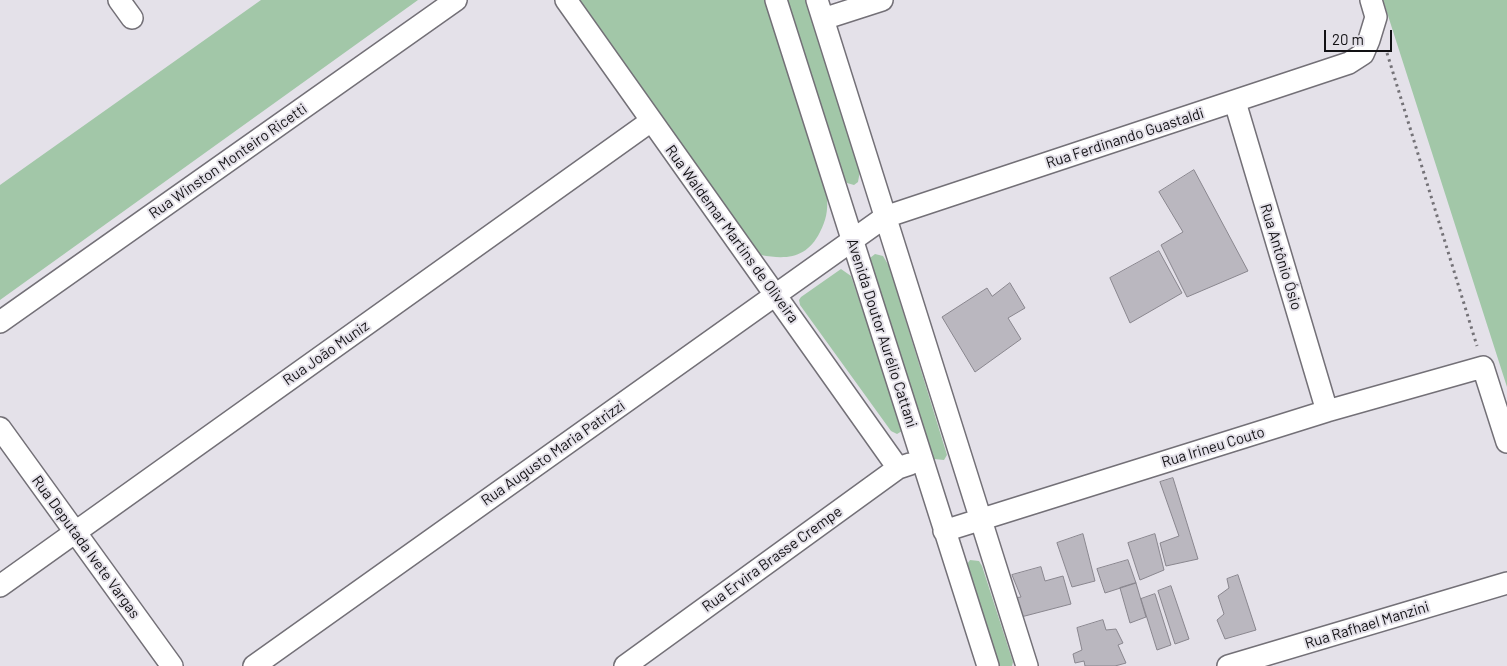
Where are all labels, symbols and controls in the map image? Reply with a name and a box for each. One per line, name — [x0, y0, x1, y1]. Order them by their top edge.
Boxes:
scale bar — [1327, 20, 1394, 52]
text: 20 m — [1332, 30, 1364, 48]
street label: Rua Winston Monteiro Ricetti — [146, 100, 310, 222]
street label: Rua Ferdinando Guastaldi — [1044, 104, 1206, 172]
street label: Rua Waldemar Martins de Oliveira — [661, 142, 803, 326]
street label: Rua Antônio Ósio — [1256, 202, 1306, 312]
street label: Avenida Doutor Aurélio Cattani — [843, 236, 921, 430]
street label: Rua João Muniz — [280, 317, 372, 389]
street label: Rua Augusto Maria Patrizzi — [478, 396, 628, 510]
street label: Rua Irineu Couto — [1159, 423, 1267, 471]
street label: Rua Deputada Ivete Vargas — [28, 472, 144, 622]
street label: Rua Ervira Brasse Crempe — [698, 502, 846, 616]
street label: Rua Rafhael Manzini — [1303, 598, 1431, 652]

